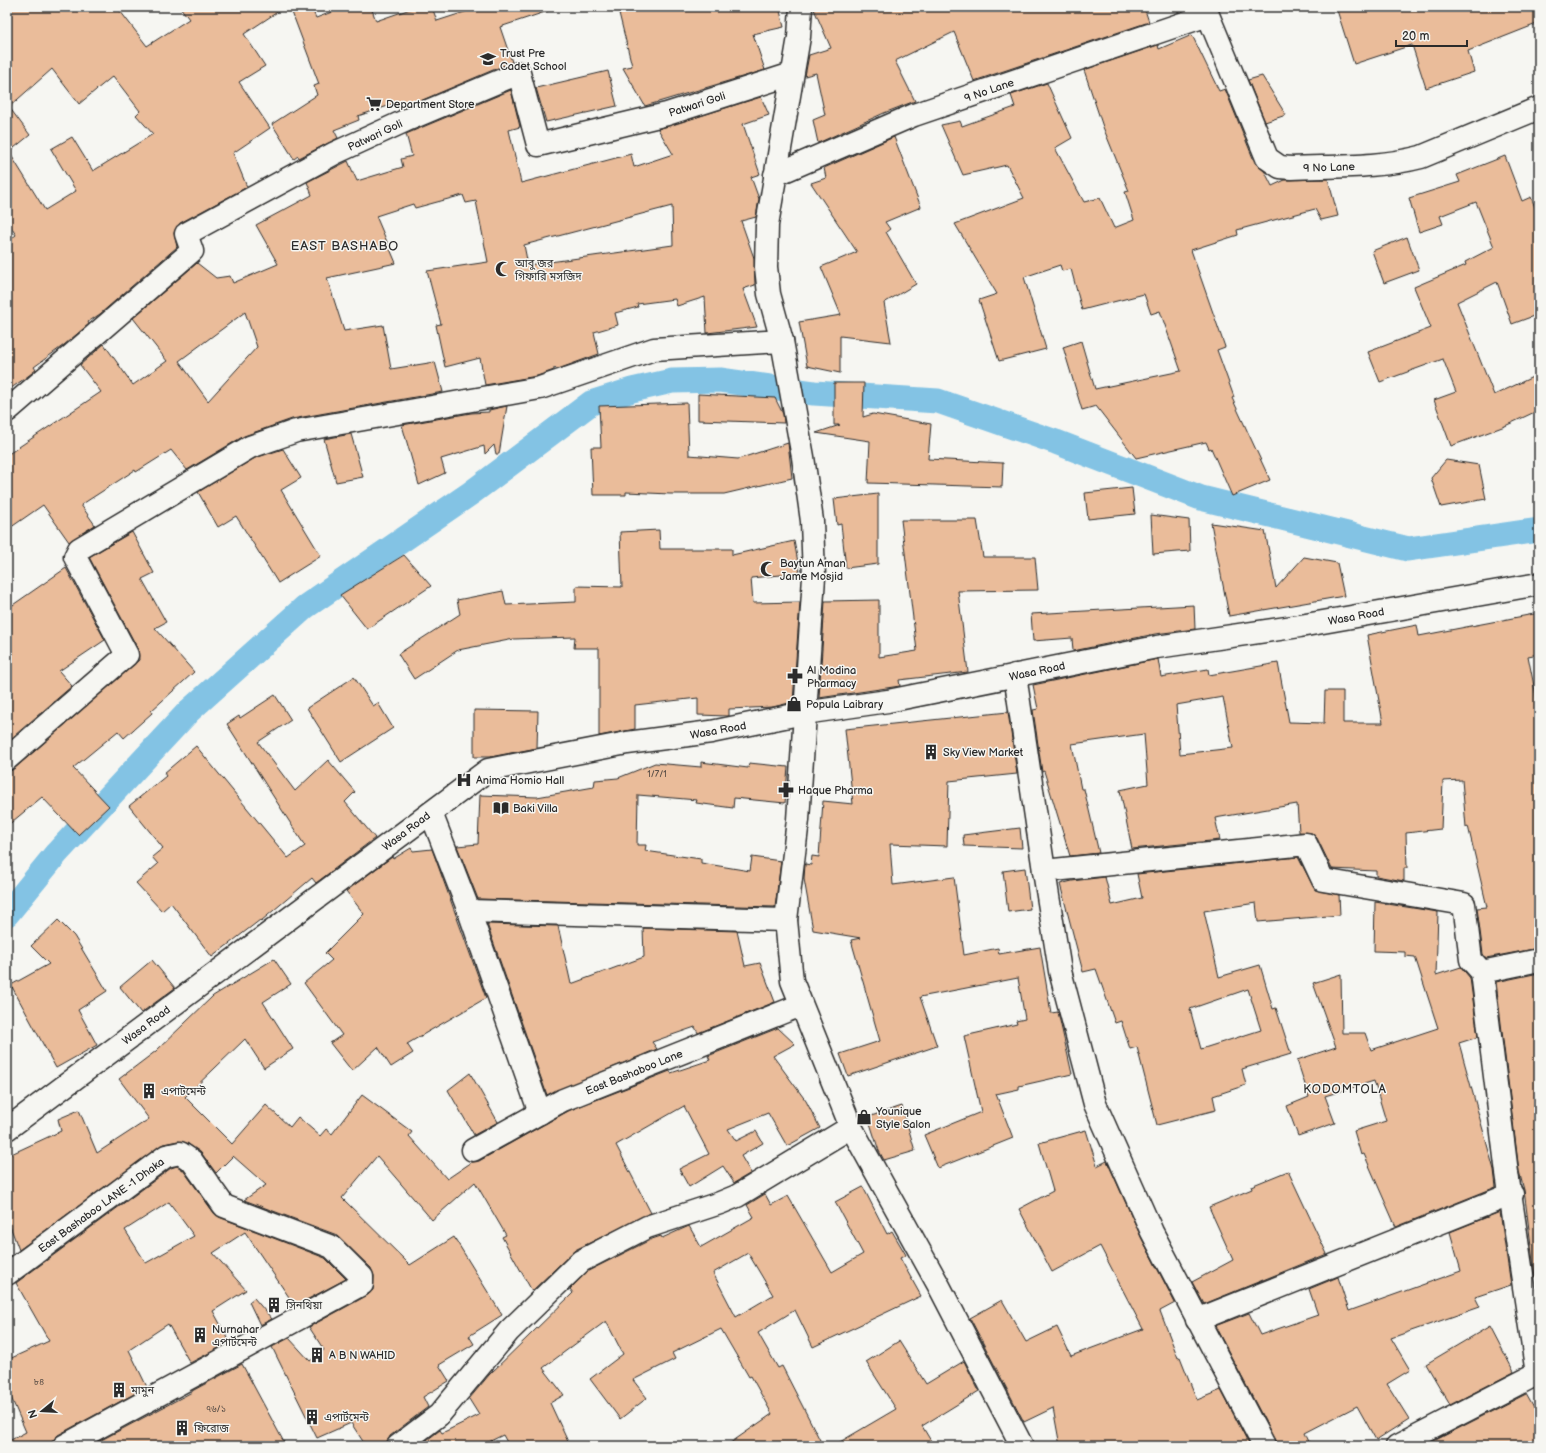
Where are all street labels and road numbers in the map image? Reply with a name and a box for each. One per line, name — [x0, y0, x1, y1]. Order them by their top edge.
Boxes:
street label: 9 No Lane — [963, 76, 1016, 105]
street label: Patwari Goli — [667, 89, 727, 120]
street label: Patwari Goli — [346, 117, 405, 154]
street label: 9 No Lane — [1303, 160, 1356, 175]
street label: Wasa Road — [1327, 605, 1385, 628]
street label: Wasa Road — [1008, 659, 1066, 684]
street label: Wasa Road — [689, 719, 747, 742]
street label: Wasa Road — [380, 809, 433, 854]
street label: Wasa Road — [120, 1003, 173, 1048]
street label: East Bashaboo Lane — [584, 1047, 685, 1098]
street label: East Bashaboo LANE -1 Dhaka — [36, 1155, 167, 1255]

